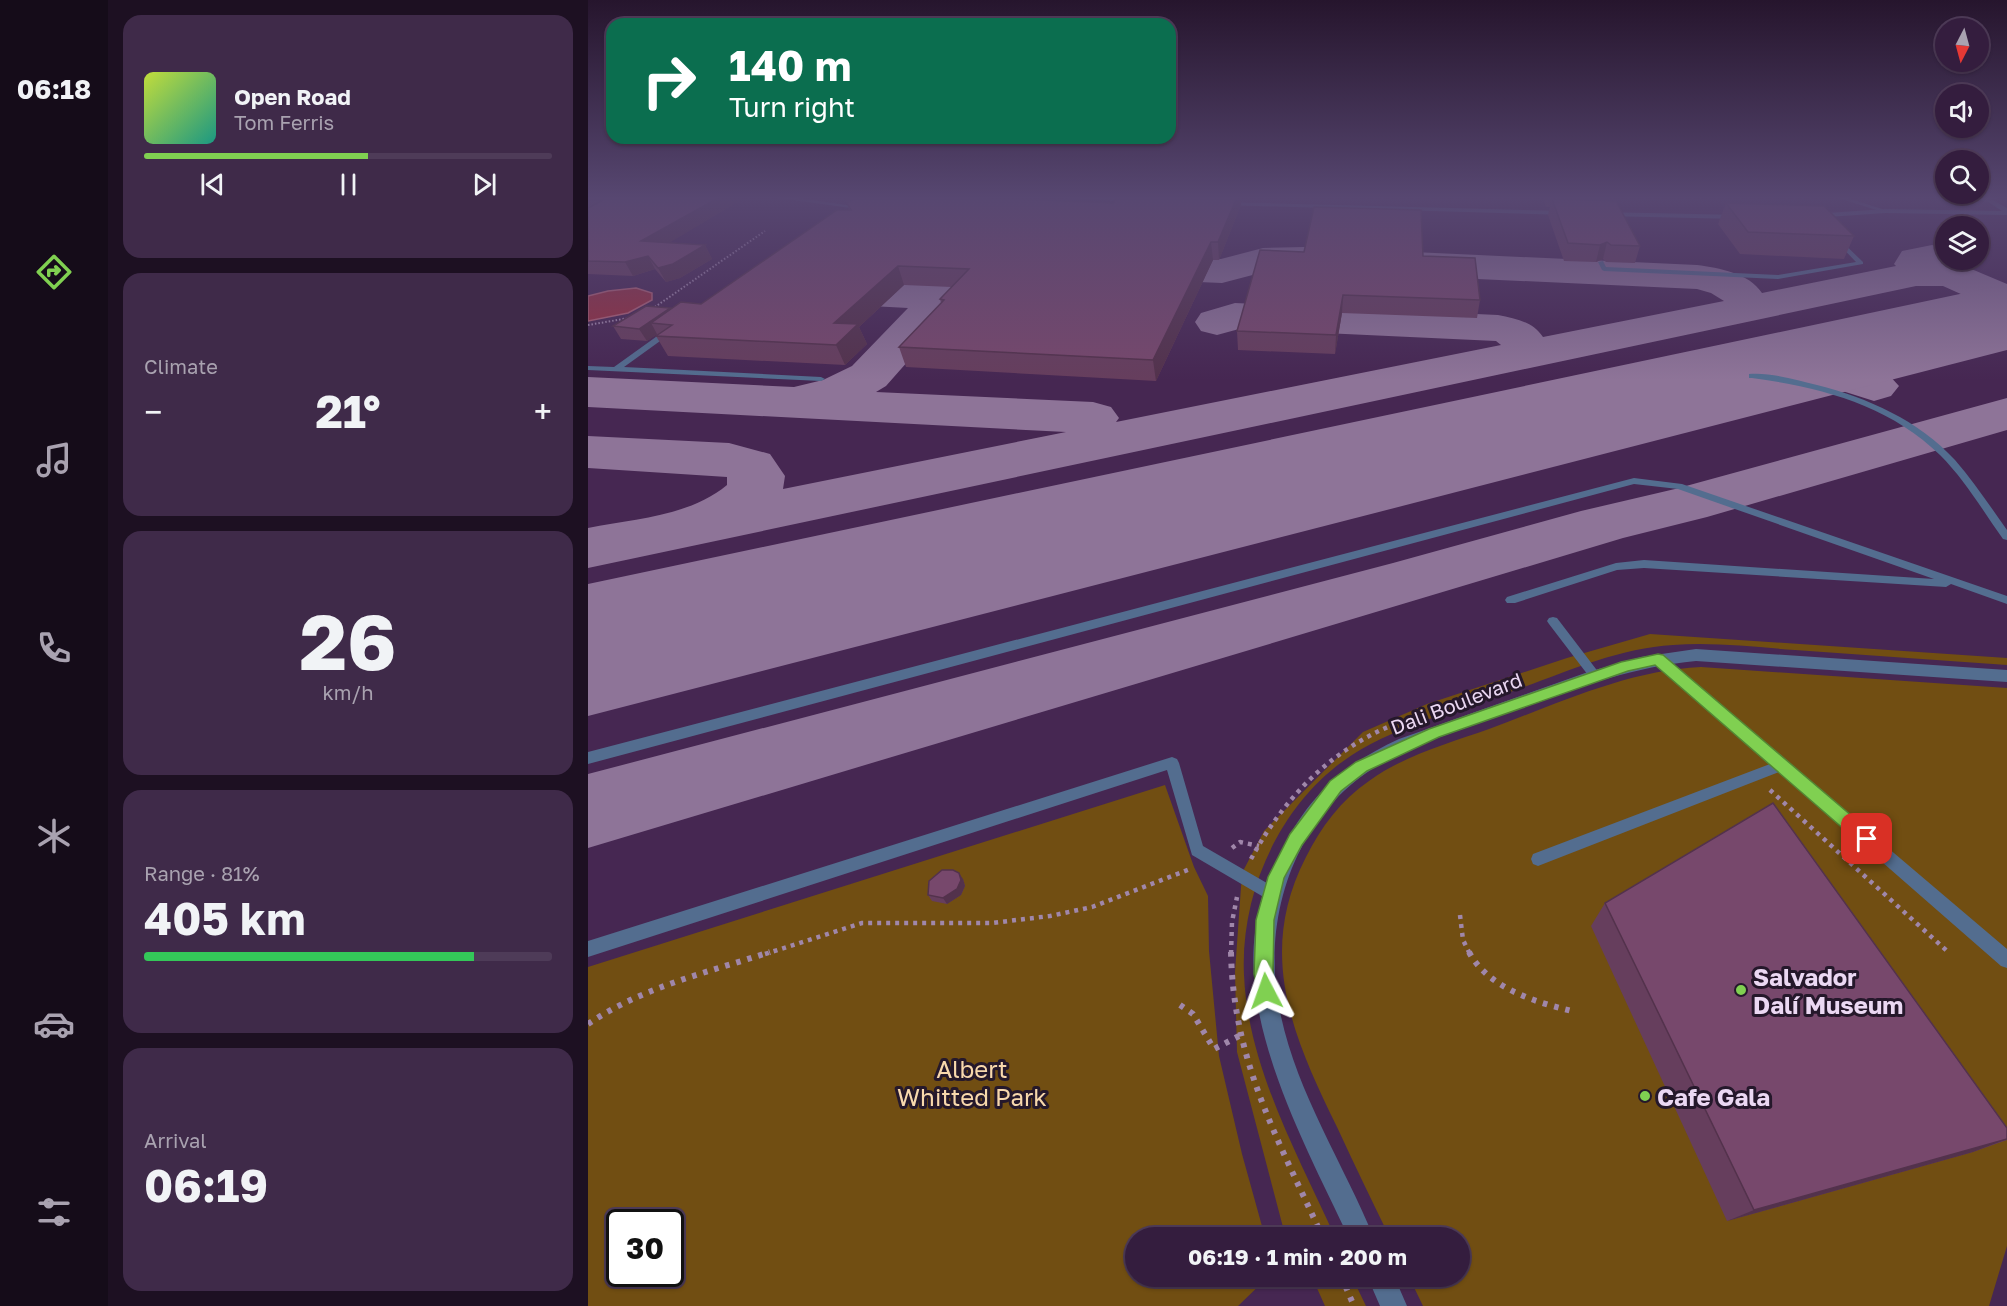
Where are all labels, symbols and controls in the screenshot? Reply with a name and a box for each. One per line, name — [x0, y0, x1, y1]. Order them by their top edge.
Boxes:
north arrow — [1935, 18, 1989, 72]
map controls — [1935, 18, 1989, 270]
text: 140 m — [729, 40, 851, 90]
icon: right — [630, 42, 708, 120]
text: 06:18 — [17, 73, 91, 105]
text: Open Road — [234, 83, 351, 110]
button: sound — [1935, 84, 1989, 138]
text: Turn right — [729, 91, 855, 123]
text: Tom Ferris — [234, 110, 334, 134]
button: search — [1935, 150, 1989, 204]
icon: previous — [196, 168, 229, 201]
icon: pause — [332, 168, 365, 201]
icon: next — [468, 168, 501, 201]
button: layers — [1935, 216, 1989, 270]
icon: directions — [33, 251, 75, 293]
text: Climate — [144, 354, 218, 378]
text: 21° — [315, 384, 381, 438]
text: − — [144, 392, 162, 431]
text: + — [534, 392, 552, 431]
icon: music — [33, 439, 75, 481]
text: 26 — [299, 594, 397, 687]
icon: phone — [33, 627, 75, 669]
street label: Dali Boulevard — [1387, 667, 1525, 739]
text: km/h — [323, 680, 373, 704]
pin — [1841, 813, 1892, 864]
icon: climate — [33, 815, 75, 857]
icon: arrive — [1850, 822, 1883, 855]
text: Range · 81% — [144, 861, 260, 885]
text: 405 km — [144, 891, 306, 945]
position arrow — [1234, 959, 1298, 1023]
place label: Salvador Dalí Museum — [1753, 962, 1903, 1019]
marker: Salvador Dalí Museum — [1734, 983, 1748, 997]
icon: car — [33, 1003, 75, 1045]
park label: Albert Whitted Park — [897, 1054, 1047, 1111]
place label: Cafe Gala — [1657, 1082, 1770, 1111]
marker: Cafe Gala — [1638, 1089, 1652, 1103]
text: Arrival — [144, 1128, 207, 1152]
text: 06:19 — [144, 1158, 268, 1212]
icon: filters — [33, 1191, 75, 1233]
speed limit sign: 30 — [606, 1209, 684, 1287]
text: 06:19 · 1 min · 200 m — [1188, 1243, 1407, 1270]

